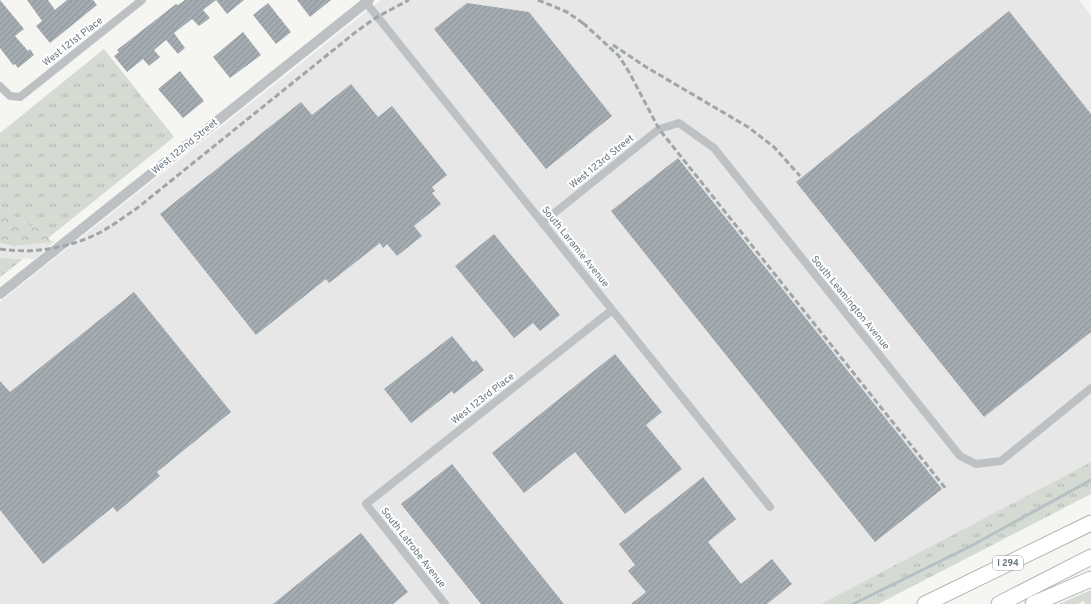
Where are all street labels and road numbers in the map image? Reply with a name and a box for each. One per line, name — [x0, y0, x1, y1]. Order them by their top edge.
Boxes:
street label: West 121st Place — [40, 14, 106, 70]
street label: West 122nd Street — [149, 116, 221, 178]
street label: West 123rd Street — [567, 132, 637, 192]
street label: South Laramie Avenue — [538, 204, 612, 290]
street label: South Leamington Avenue — [808, 253, 892, 353]
street label: West 123rd Place — [449, 370, 517, 428]
street label: South Latrobe Avenue — [378, 505, 448, 591]
road number: I 294 — [993, 556, 1023, 570]

